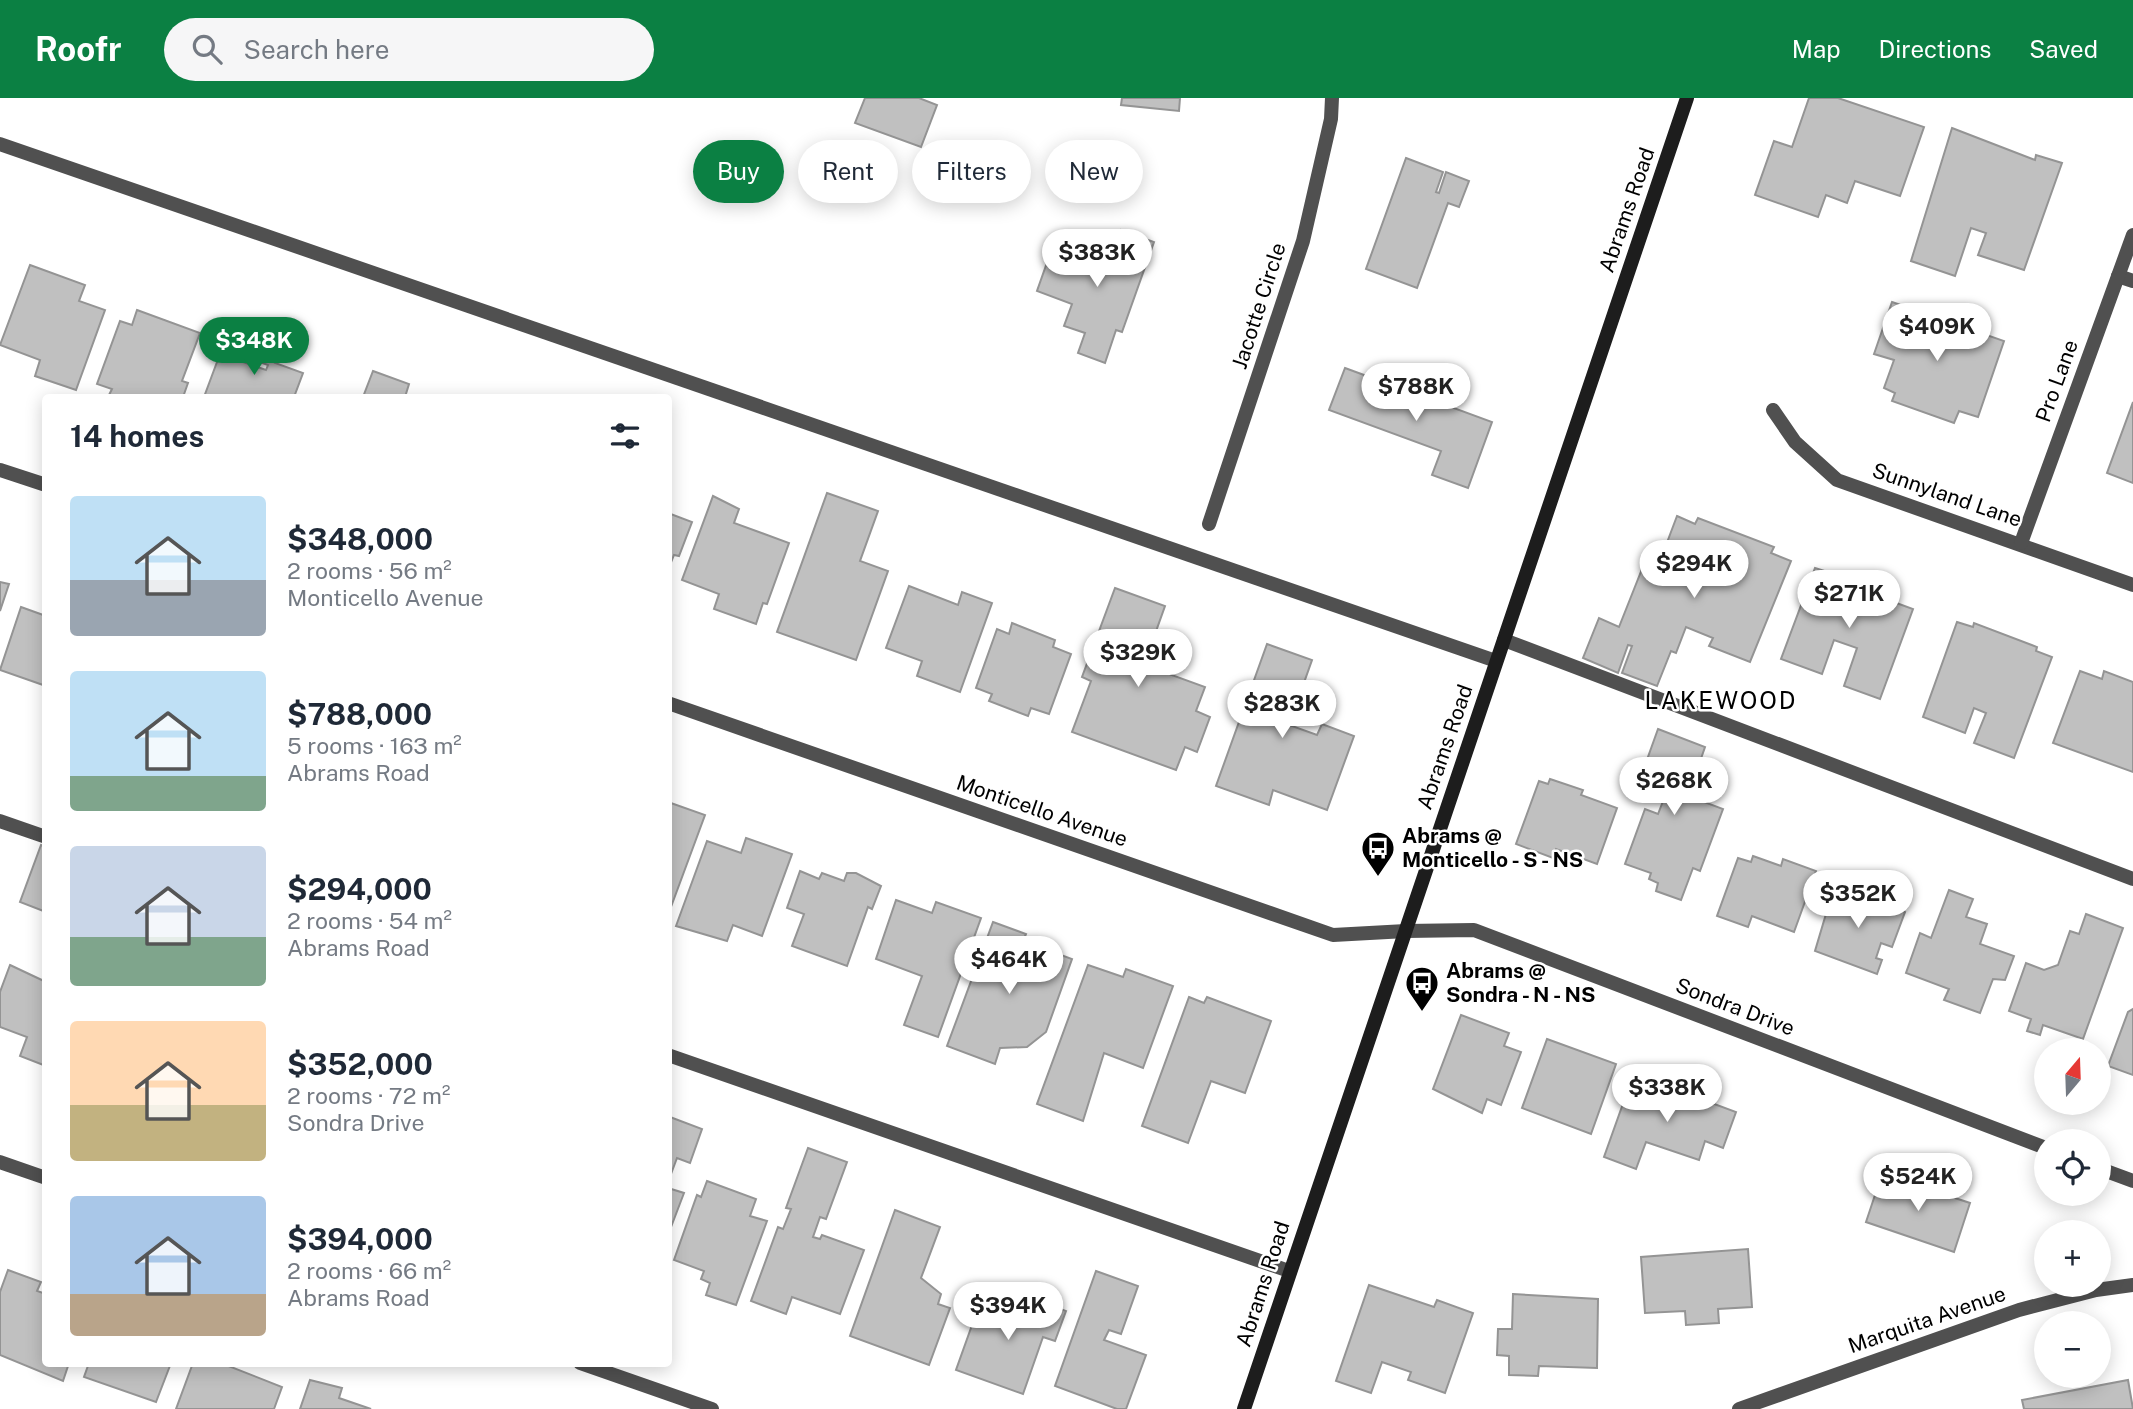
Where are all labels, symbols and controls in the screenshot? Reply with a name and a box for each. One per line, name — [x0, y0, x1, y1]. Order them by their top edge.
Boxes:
search box — [164, 18, 654, 81]
text: Roofr — [35, 30, 122, 68]
icon: search — [188, 30, 226, 68]
text: Search here — [244, 34, 390, 65]
text: Map — [1792, 35, 1841, 63]
text: Directions — [1879, 35, 1991, 63]
text: Saved — [2029, 35, 2098, 63]
chip: Buy — [693, 140, 784, 203]
chip: Rent — [798, 140, 898, 203]
chip: Filters — [912, 140, 1031, 203]
chip: New — [1045, 140, 1143, 203]
street label: Abrams Road — [1593, 144, 1660, 276]
pin: $383K — [1048, 230, 1146, 289]
text: $383K — [1058, 238, 1136, 265]
street label: Jacotte Circle — [1226, 240, 1291, 372]
pin: $409K — [1888, 303, 1986, 363]
text: $409K — [1898, 312, 1976, 339]
pin: $348K — [205, 317, 303, 377]
text: $348K — [215, 326, 293, 353]
street label: Pro Lane — [2030, 336, 2083, 425]
pin: $788K — [1367, 364, 1465, 423]
text: $788K — [1377, 372, 1455, 399]
icon: filters — [606, 417, 644, 455]
text: 14 homes — [70, 418, 204, 454]
street label: Sunnyland Lane — [1869, 457, 2025, 532]
text: $348,000 — [287, 521, 433, 557]
icon: home — [126, 524, 210, 608]
pin: $294K — [1645, 540, 1743, 600]
text: $294K — [1656, 549, 1732, 576]
text: 2 rooms · 56 m² — [287, 557, 452, 584]
pin: $271K — [1800, 570, 1898, 630]
text: $271K — [1813, 579, 1885, 606]
text: Monticello Avenue — [287, 584, 484, 611]
pin: $329K — [1089, 630, 1187, 689]
text: $329K — [1099, 638, 1177, 665]
pin: $283K — [1233, 680, 1331, 740]
street label: Abrams Road — [1411, 681, 1478, 813]
district label: LAKEWOOD — [1645, 686, 1797, 714]
text: $283K — [1243, 689, 1321, 716]
text: $788,000 — [287, 696, 432, 732]
icon: home — [126, 699, 210, 783]
text: 5 rooms · 163 m² — [287, 732, 462, 759]
pin: $268K — [1625, 758, 1723, 817]
text: Abrams Road — [287, 759, 430, 786]
text: $268K — [1635, 766, 1713, 793]
street label: Monticello Avenue — [953, 769, 1131, 852]
place label: Abrams @ Monticello - S - NS — [1402, 823, 1583, 872]
bus stop icon: Abrams @ Monticello - S - NS — [1359, 829, 1397, 878]
pin: $352K — [1809, 870, 1907, 930]
text: $294,000 — [287, 871, 432, 907]
icon: home — [126, 874, 210, 958]
text: $352K — [1819, 879, 1897, 906]
text: 2 rooms · 54 m² — [287, 907, 452, 934]
text: Abrams Road — [287, 934, 430, 961]
pin: $464K — [960, 936, 1058, 996]
text: $464K — [970, 945, 1048, 972]
place label: Abrams @ Sondra - N - NS — [1446, 958, 1595, 1007]
bus stop icon: Abrams @ Sondra - N - NS — [1403, 964, 1441, 1013]
street label: Sondra Drive — [1672, 972, 1798, 1041]
north arrow — [2034, 1038, 2110, 1115]
map controls — [2034, 1038, 2111, 1388]
text: $352,000 — [287, 1046, 433, 1082]
icon: home — [126, 1049, 210, 1133]
pin: $338K — [1618, 1065, 1716, 1124]
text: $338K — [1628, 1073, 1706, 1100]
text: 2 rooms · 72 m² — [287, 1082, 450, 1109]
text: Sondra Drive — [287, 1109, 424, 1136]
button: locate — [2034, 1129, 2111, 1206]
pin: $524K — [1869, 1154, 1967, 1213]
text: $524K — [1879, 1162, 1957, 1189]
street label: Abrams Road — [1230, 1218, 1295, 1350]
button: + — [2034, 1220, 2111, 1297]
text: $394,000 — [287, 1221, 433, 1257]
icon: home — [126, 1224, 210, 1308]
text: 2 rooms · 66 m² — [287, 1257, 451, 1284]
street label: Marquita Avenue — [1845, 1281, 2009, 1358]
pin: $394K — [959, 1282, 1057, 1342]
text: Abrams Road — [287, 1284, 430, 1311]
text: $394K — [969, 1291, 1047, 1318]
button: − — [2034, 1311, 2111, 1388]

